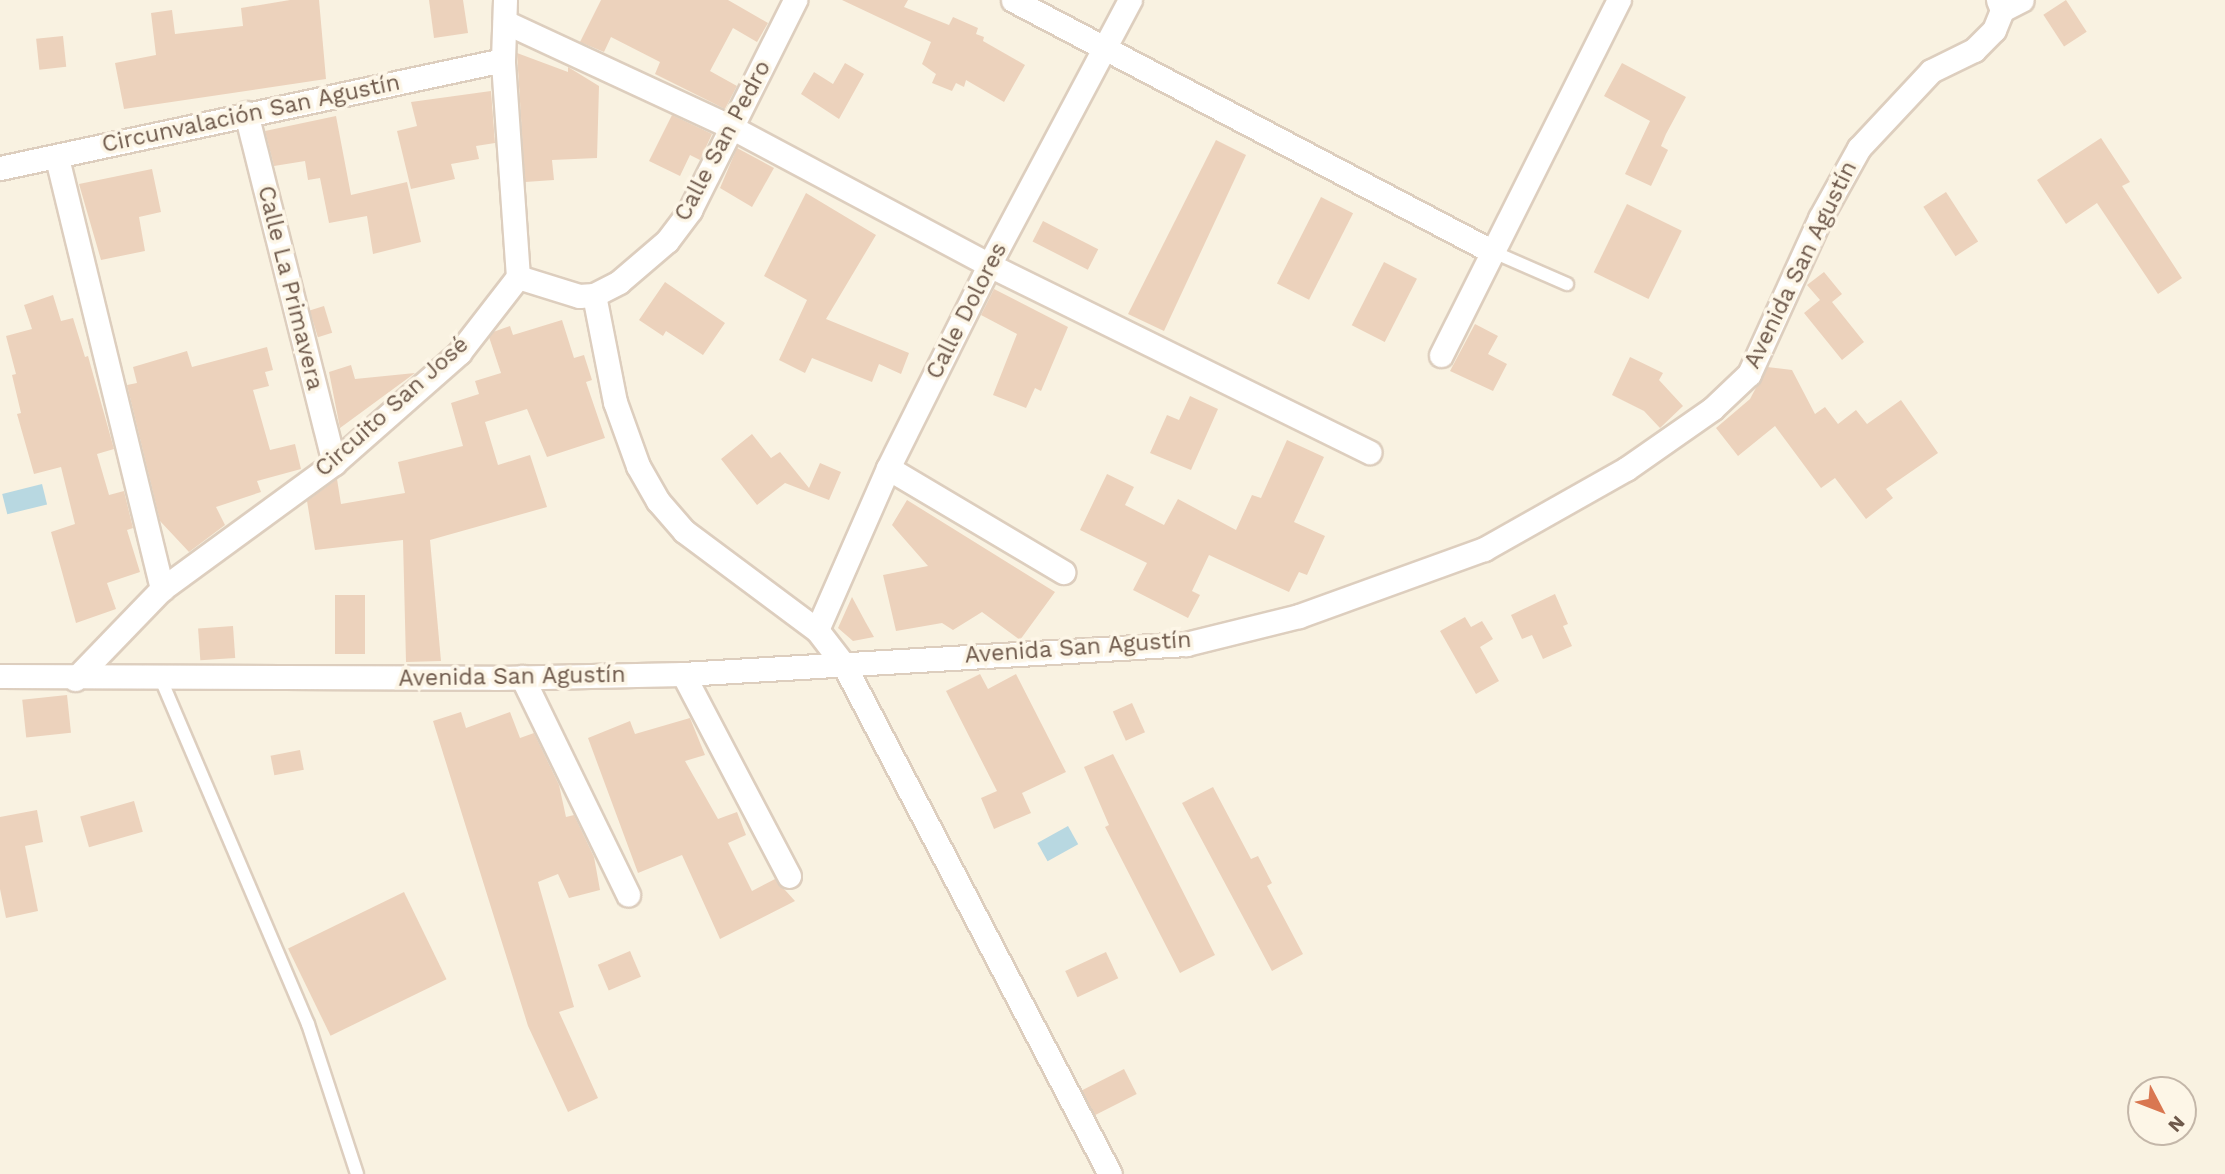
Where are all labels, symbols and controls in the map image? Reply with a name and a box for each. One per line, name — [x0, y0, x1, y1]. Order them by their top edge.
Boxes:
street label: Calle San Pedro — [669, 56, 777, 226]
street label: Circunvalación San Agustín — [99, 69, 403, 159]
street label: Avenida San Agustín — [1738, 156, 1864, 374]
street label: Calle La Primavera — [251, 183, 329, 393]
street label: Calle Dolores — [921, 238, 1013, 384]
street label: Circuito San José — [310, 331, 474, 483]
street label: Avenida San Agustín — [963, 626, 1193, 670]
street label: Avenida San Agustín — [397, 661, 627, 693]
north arrow — [2127, 1076, 2197, 1146]
text: N — [2163, 1111, 2190, 1137]

